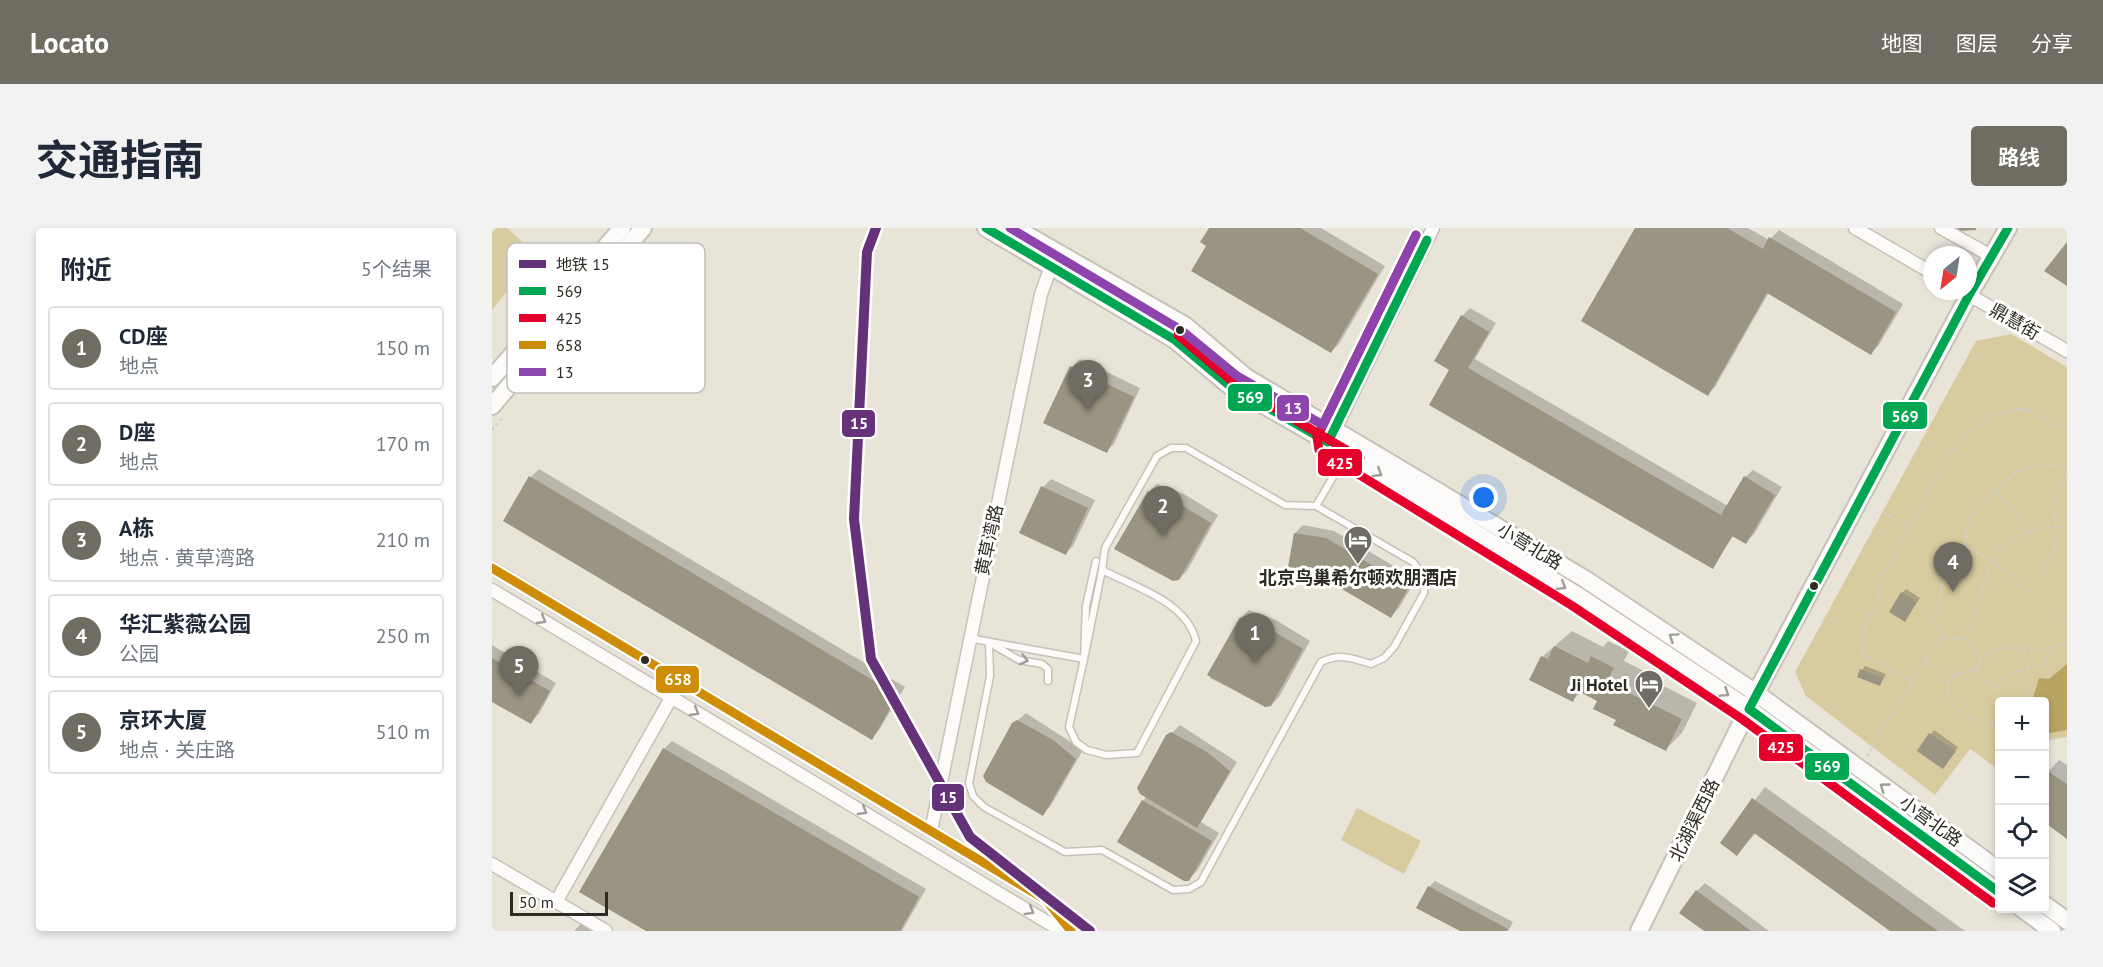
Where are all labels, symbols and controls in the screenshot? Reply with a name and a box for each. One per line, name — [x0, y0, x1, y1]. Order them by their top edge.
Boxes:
text: Locato — [30, 24, 109, 61]
text: 地图 — [1881, 30, 1923, 57]
text: 图层 — [1956, 30, 1998, 57]
text: 分享 — [2031, 30, 2073, 57]
button: 路线 — [1971, 126, 2067, 186]
text: 交通指南 — [36, 132, 204, 187]
legend — [507, 243, 705, 393]
north arrow — [1923, 246, 1977, 300]
text: 附近 — [60, 253, 112, 286]
text: 地铁 15 — [556, 254, 610, 274]
text: 5个结果 — [361, 256, 432, 282]
text: 569 — [556, 281, 582, 301]
street label: 鼎慧街 — [1986, 298, 2044, 344]
text: 425 — [556, 308, 582, 328]
text: CD座 — [119, 322, 168, 350]
unlabelled marker — [1174, 324, 1186, 336]
text: 1 — [76, 335, 87, 361]
text: 150 m — [376, 335, 430, 361]
text: 658 — [556, 335, 582, 355]
text: 地点 — [119, 353, 159, 379]
pin: 3 — [1068, 360, 1108, 410]
text: 13 — [556, 362, 573, 382]
line badge: 569 — [1227, 383, 1273, 412]
text: 569 — [1236, 387, 1264, 407]
line badge: 13 — [1276, 394, 1310, 422]
text: 13 — [1284, 398, 1302, 418]
line badge: 569 — [1882, 401, 1928, 430]
text: 569 — [1891, 406, 1919, 426]
line badge: 15 — [841, 409, 876, 438]
text: 15 — [850, 413, 868, 433]
text: D座 — [119, 418, 155, 446]
text: 2 — [76, 431, 87, 457]
text: 170 m — [376, 431, 430, 457]
line badge: 425 — [1317, 448, 1363, 477]
text: 地点 — [119, 449, 159, 475]
text: 425 — [1326, 453, 1354, 473]
one-way arrow — [1372, 465, 1382, 477]
your location — [1469, 483, 1498, 512]
pin: 2 — [1144, 486, 1182, 536]
street label: 黄草湾路 — [970, 502, 1008, 578]
text: A栋 — [119, 514, 154, 542]
street label: 小营北路 — [1493, 518, 1567, 574]
hotel icon: 北京鸟巢希尔顿欢朋酒店 — [1342, 524, 1374, 566]
text: 3 — [76, 527, 87, 553]
text: 210 m — [376, 527, 430, 553]
pin: 4 — [1934, 542, 1972, 592]
text: 地点 · 黄草湾路 — [119, 545, 255, 571]
place label: 北京鸟巢希尔顿欢朋酒店 — [1259, 566, 1457, 589]
one-way arrow — [1556, 578, 1566, 590]
unlabelled marker — [1808, 580, 1820, 592]
text: 华汇紫薇公园 — [119, 610, 251, 638]
one-way arrow — [536, 613, 546, 625]
pin: 1 — [1236, 614, 1275, 663]
text: 4 — [76, 623, 87, 649]
text: 250 m — [376, 623, 430, 649]
one-way arrow — [1668, 634, 1679, 645]
text: 公园 — [119, 641, 159, 667]
pin: 5 — [500, 646, 538, 696]
one-way arrow — [1019, 652, 1029, 665]
unlabelled marker — [639, 654, 651, 666]
line badge: 658 — [655, 665, 700, 694]
hotel icon: Ji Hotel — [1633, 668, 1665, 710]
text: 658 — [664, 669, 692, 689]
place label: Ji Hotel — [1570, 673, 1629, 696]
one-way arrow — [1718, 686, 1729, 697]
map controls — [1995, 697, 2049, 913]
button: + — [1995, 697, 2049, 751]
one-way arrow — [689, 704, 699, 716]
text: 京环大厦 — [119, 706, 207, 734]
text: 5 — [76, 719, 87, 745]
text: 510 m — [376, 719, 430, 745]
line badge: 425 — [1758, 733, 1804, 762]
text: 地点 · 关庄路 — [119, 737, 235, 763]
text: 425 — [1767, 737, 1795, 757]
button: − — [1995, 751, 2049, 805]
line badge: 569 — [1804, 752, 1850, 781]
text: 569 — [1813, 756, 1841, 776]
street label: 北湖渠西路 — [1664, 775, 1724, 865]
line badge: 15 — [931, 783, 965, 812]
one-way arrow — [1880, 783, 1891, 794]
text: 15 — [939, 787, 957, 807]
street label: 小营北路 — [1895, 791, 1967, 851]
one-way arrow — [857, 804, 867, 816]
button: locate — [1995, 805, 2049, 859]
button: layers — [1995, 859, 2049, 913]
scale bar — [510, 889, 608, 916]
text: 50 m — [519, 892, 554, 912]
one-way arrow — [1024, 904, 1034, 916]

